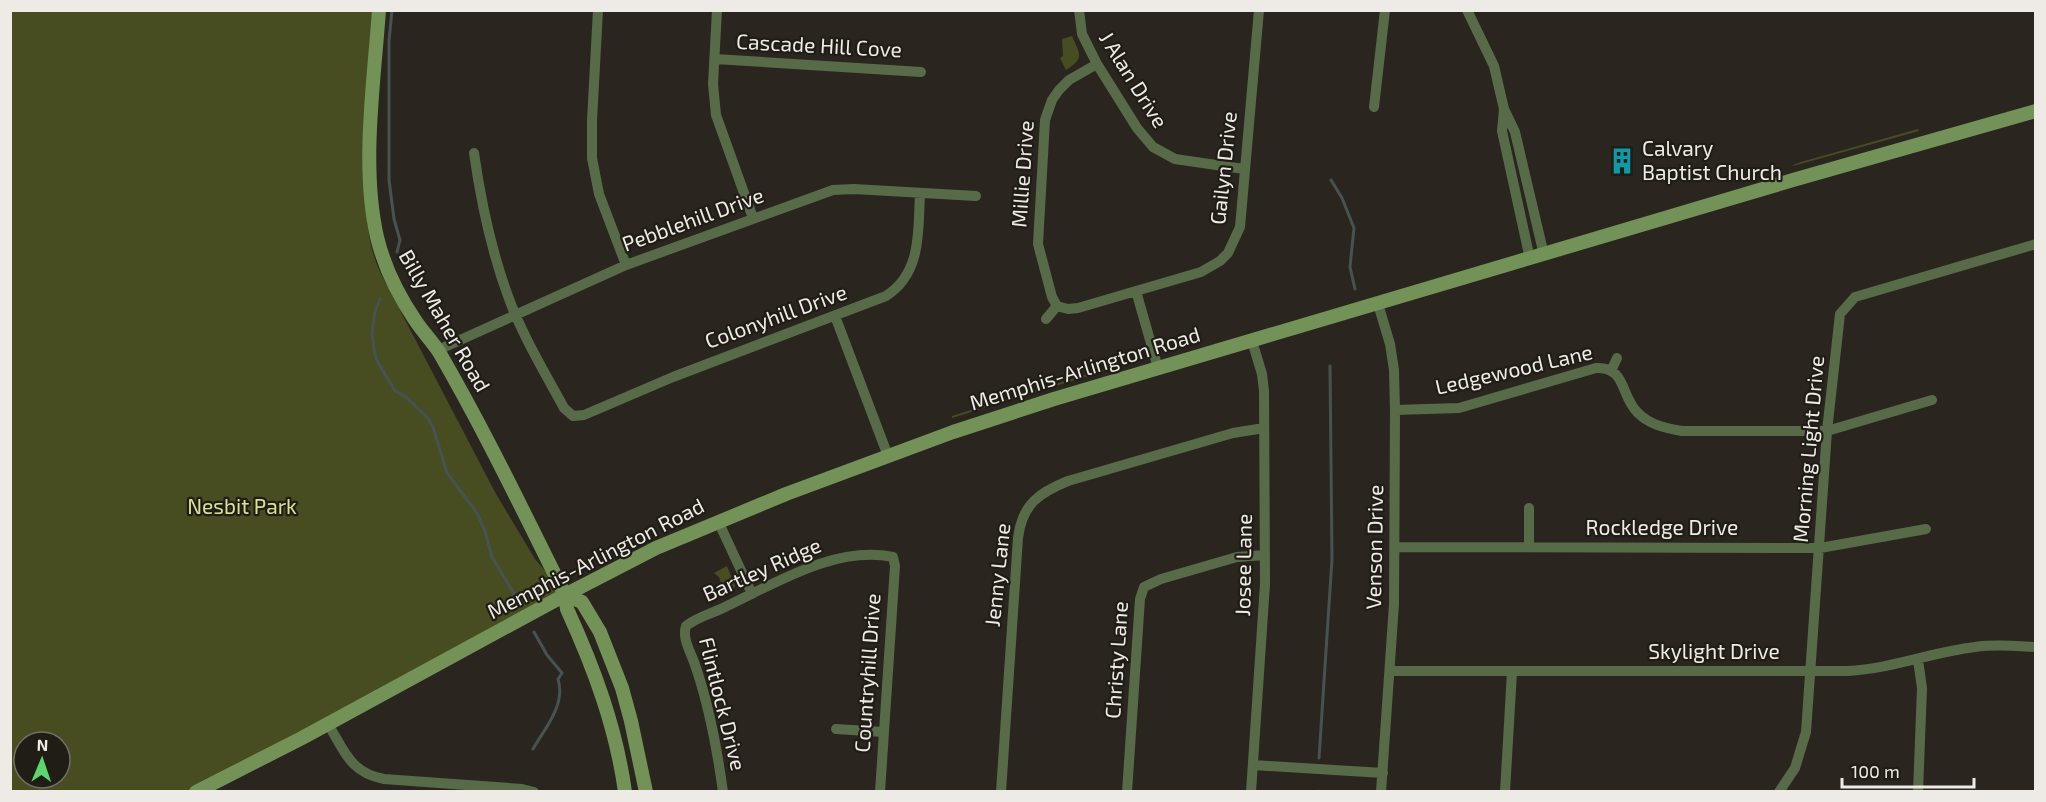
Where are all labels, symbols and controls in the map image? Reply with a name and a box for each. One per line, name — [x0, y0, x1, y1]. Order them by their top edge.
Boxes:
street label: J Alan Drive — [1095, 26, 1174, 132]
street label: Cascade Hill Cove — [736, 28, 903, 61]
street label: Gailyn Drive — [1204, 110, 1241, 226]
street label: Millie Drive — [1005, 120, 1038, 228]
place label: Calvary Baptist Church — [1642, 135, 1782, 184]
building icon: Calvary Baptist Church — [1607, 146, 1637, 176]
street label: Pebblehill Drive — [618, 181, 767, 256]
street label: Billy Maher Road — [394, 245, 496, 396]
street label: Colonyhill Drive — [701, 278, 850, 353]
street label: Memphis-Arlington Road — [966, 321, 1203, 415]
street label: Ledgewood Lane — [1433, 338, 1595, 399]
street label: Morning Light Drive — [1787, 355, 1828, 543]
street label: Venson Drive — [1360, 484, 1387, 610]
street label: Memphis-Arlington Road — [483, 492, 708, 623]
park label: Nesbit Park — [187, 493, 297, 518]
street label: Josee Lane — [1229, 513, 1256, 617]
street label: Rockledge Drive — [1586, 514, 1738, 539]
street label: Jenny Lane — [979, 522, 1014, 628]
street label: Bartley Ridge — [698, 531, 824, 606]
street label: Countryhill Drive — [848, 592, 885, 753]
street label: Christy Lane — [1099, 600, 1132, 719]
street label: Flintlock Drive — [695, 634, 752, 773]
street label: Skylight Drive — [1648, 638, 1780, 663]
north arrow — [12, 730, 72, 790]
text: N — [36, 735, 49, 754]
scale bar — [1842, 751, 1974, 789]
text: 100 m — [1851, 760, 1900, 782]

